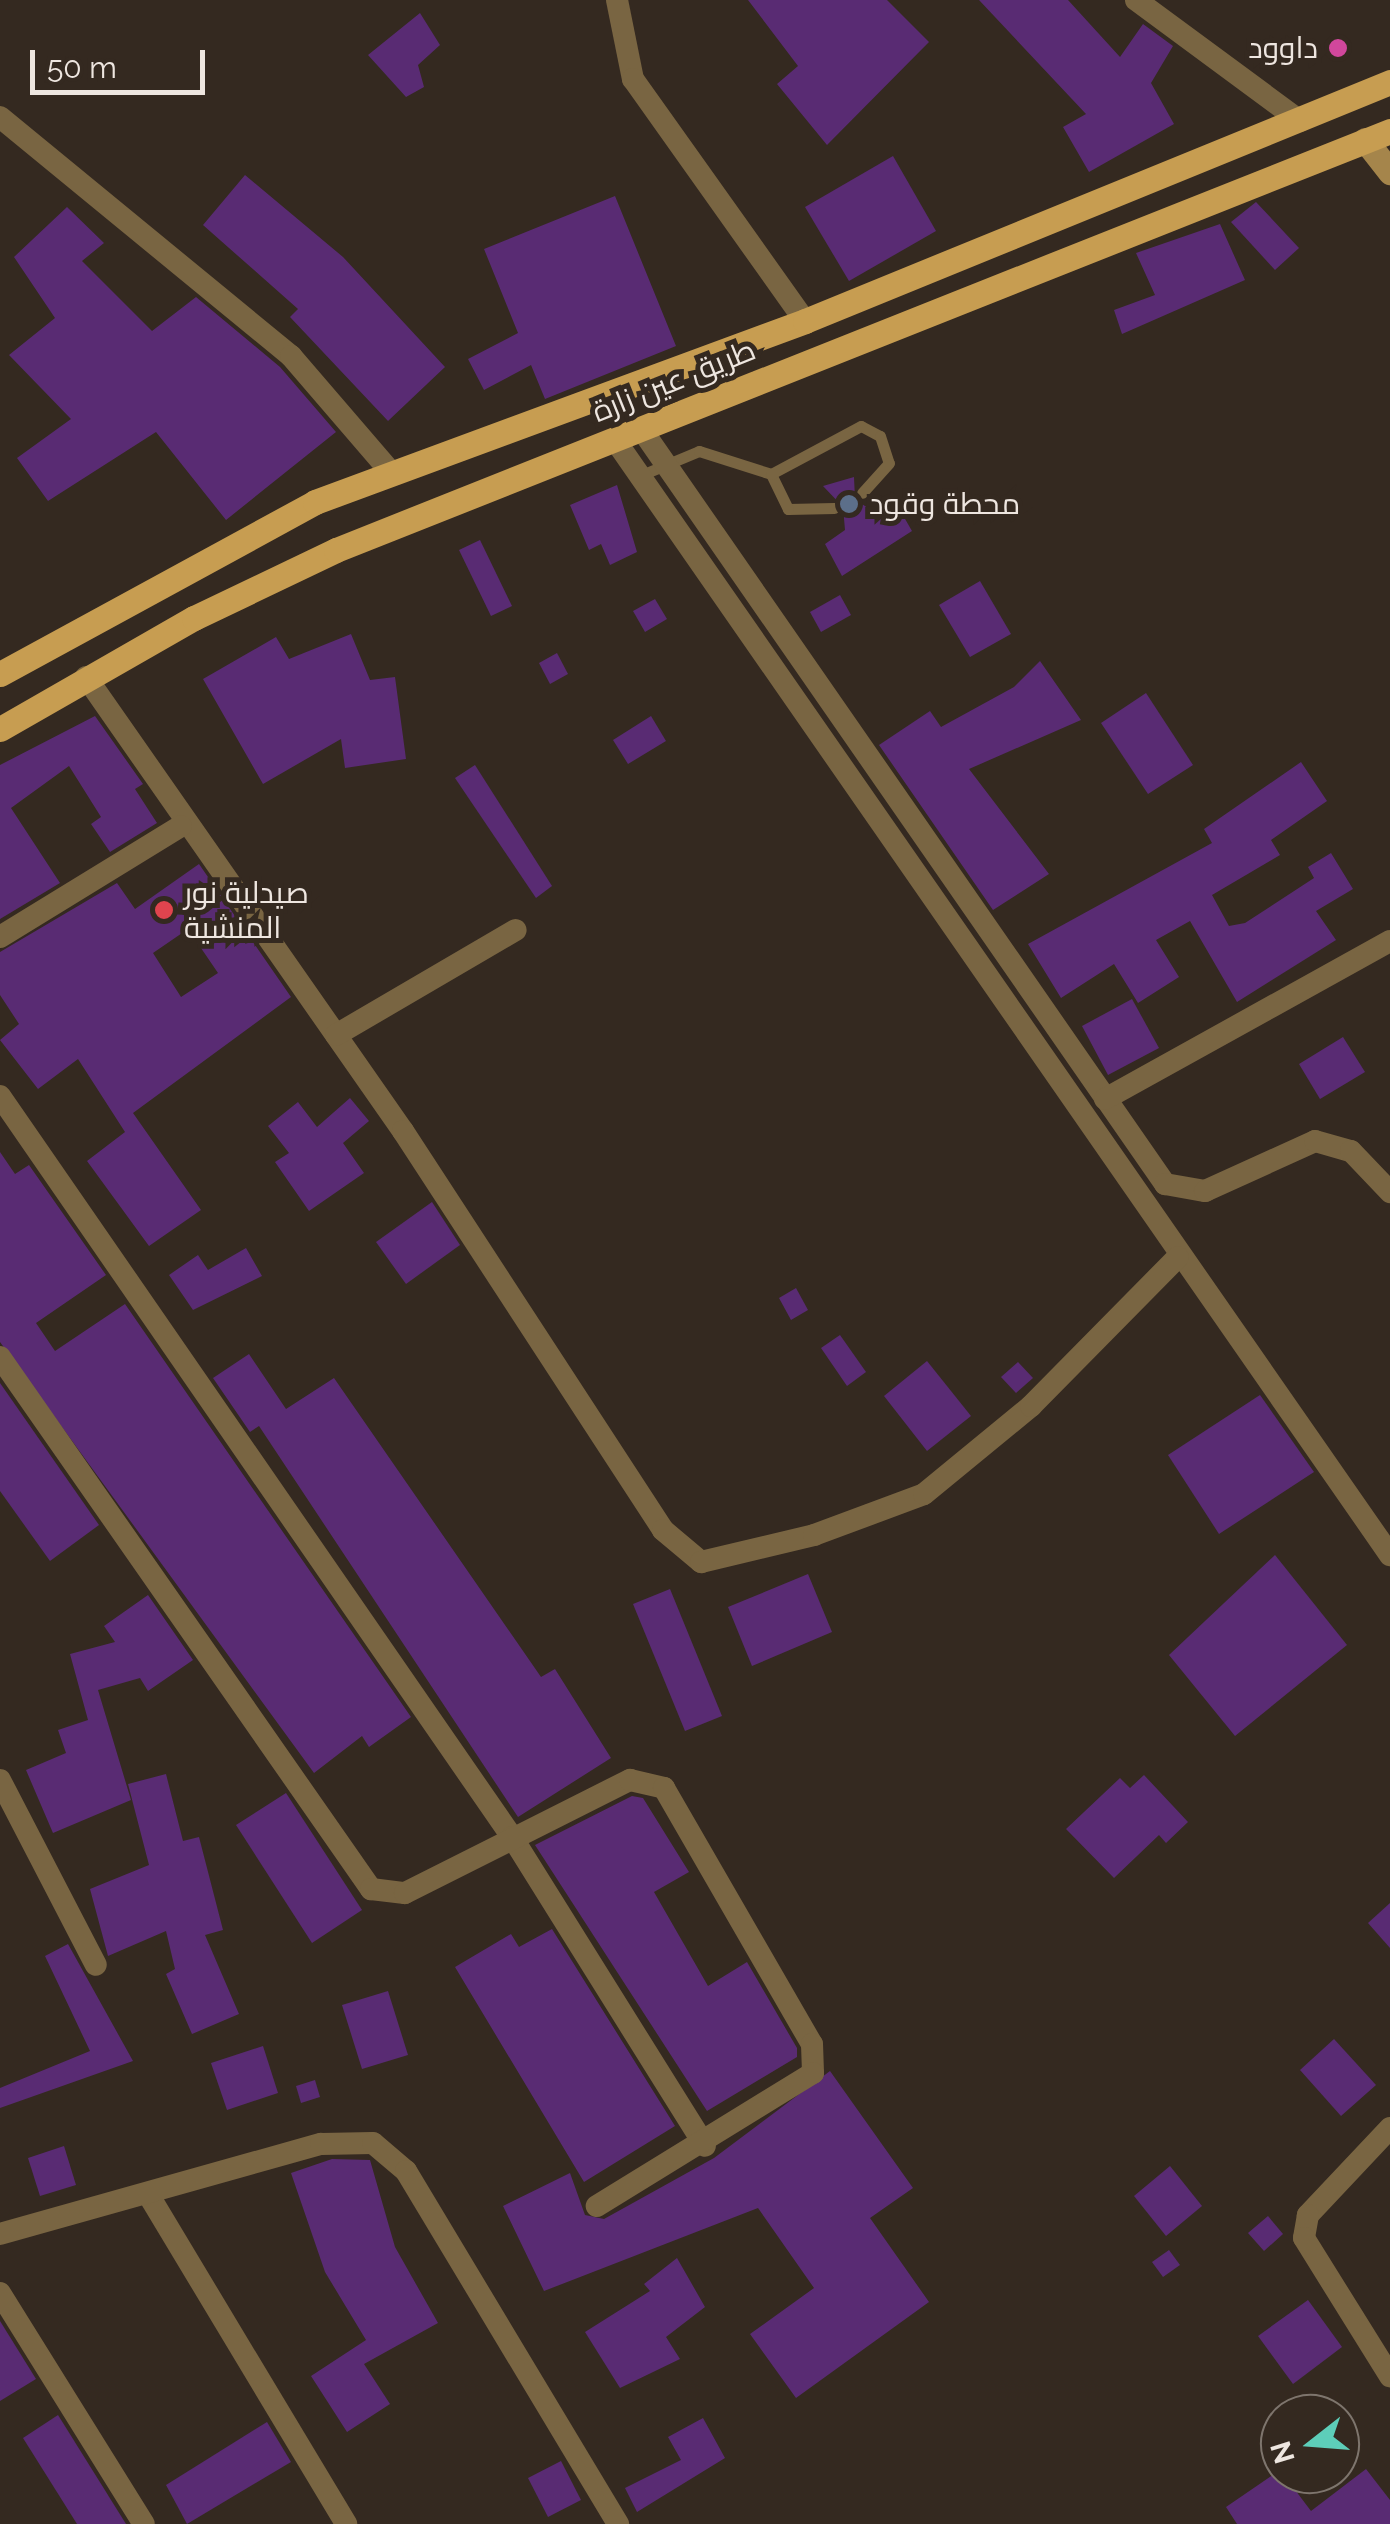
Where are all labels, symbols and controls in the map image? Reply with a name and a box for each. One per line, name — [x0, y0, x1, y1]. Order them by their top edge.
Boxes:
scale bar — [35, 30, 210, 92]
place label: داوود — [1248, 30, 1318, 66]
marker: داوود — [1327, 37, 1349, 59]
text: 50 m — [47, 50, 117, 85]
street label: طريق عين زارة — [587, 332, 761, 430]
place label: محطة وقود — [869, 486, 1020, 522]
marker: محطة وقود — [838, 493, 860, 515]
place label: صيدلية نور المنشية — [184, 875, 309, 946]
marker: صيدلية نور المنشية — [153, 899, 175, 921]
north arrow — [1260, 2394, 1360, 2494]
text: N — [1264, 2437, 1302, 2467]

